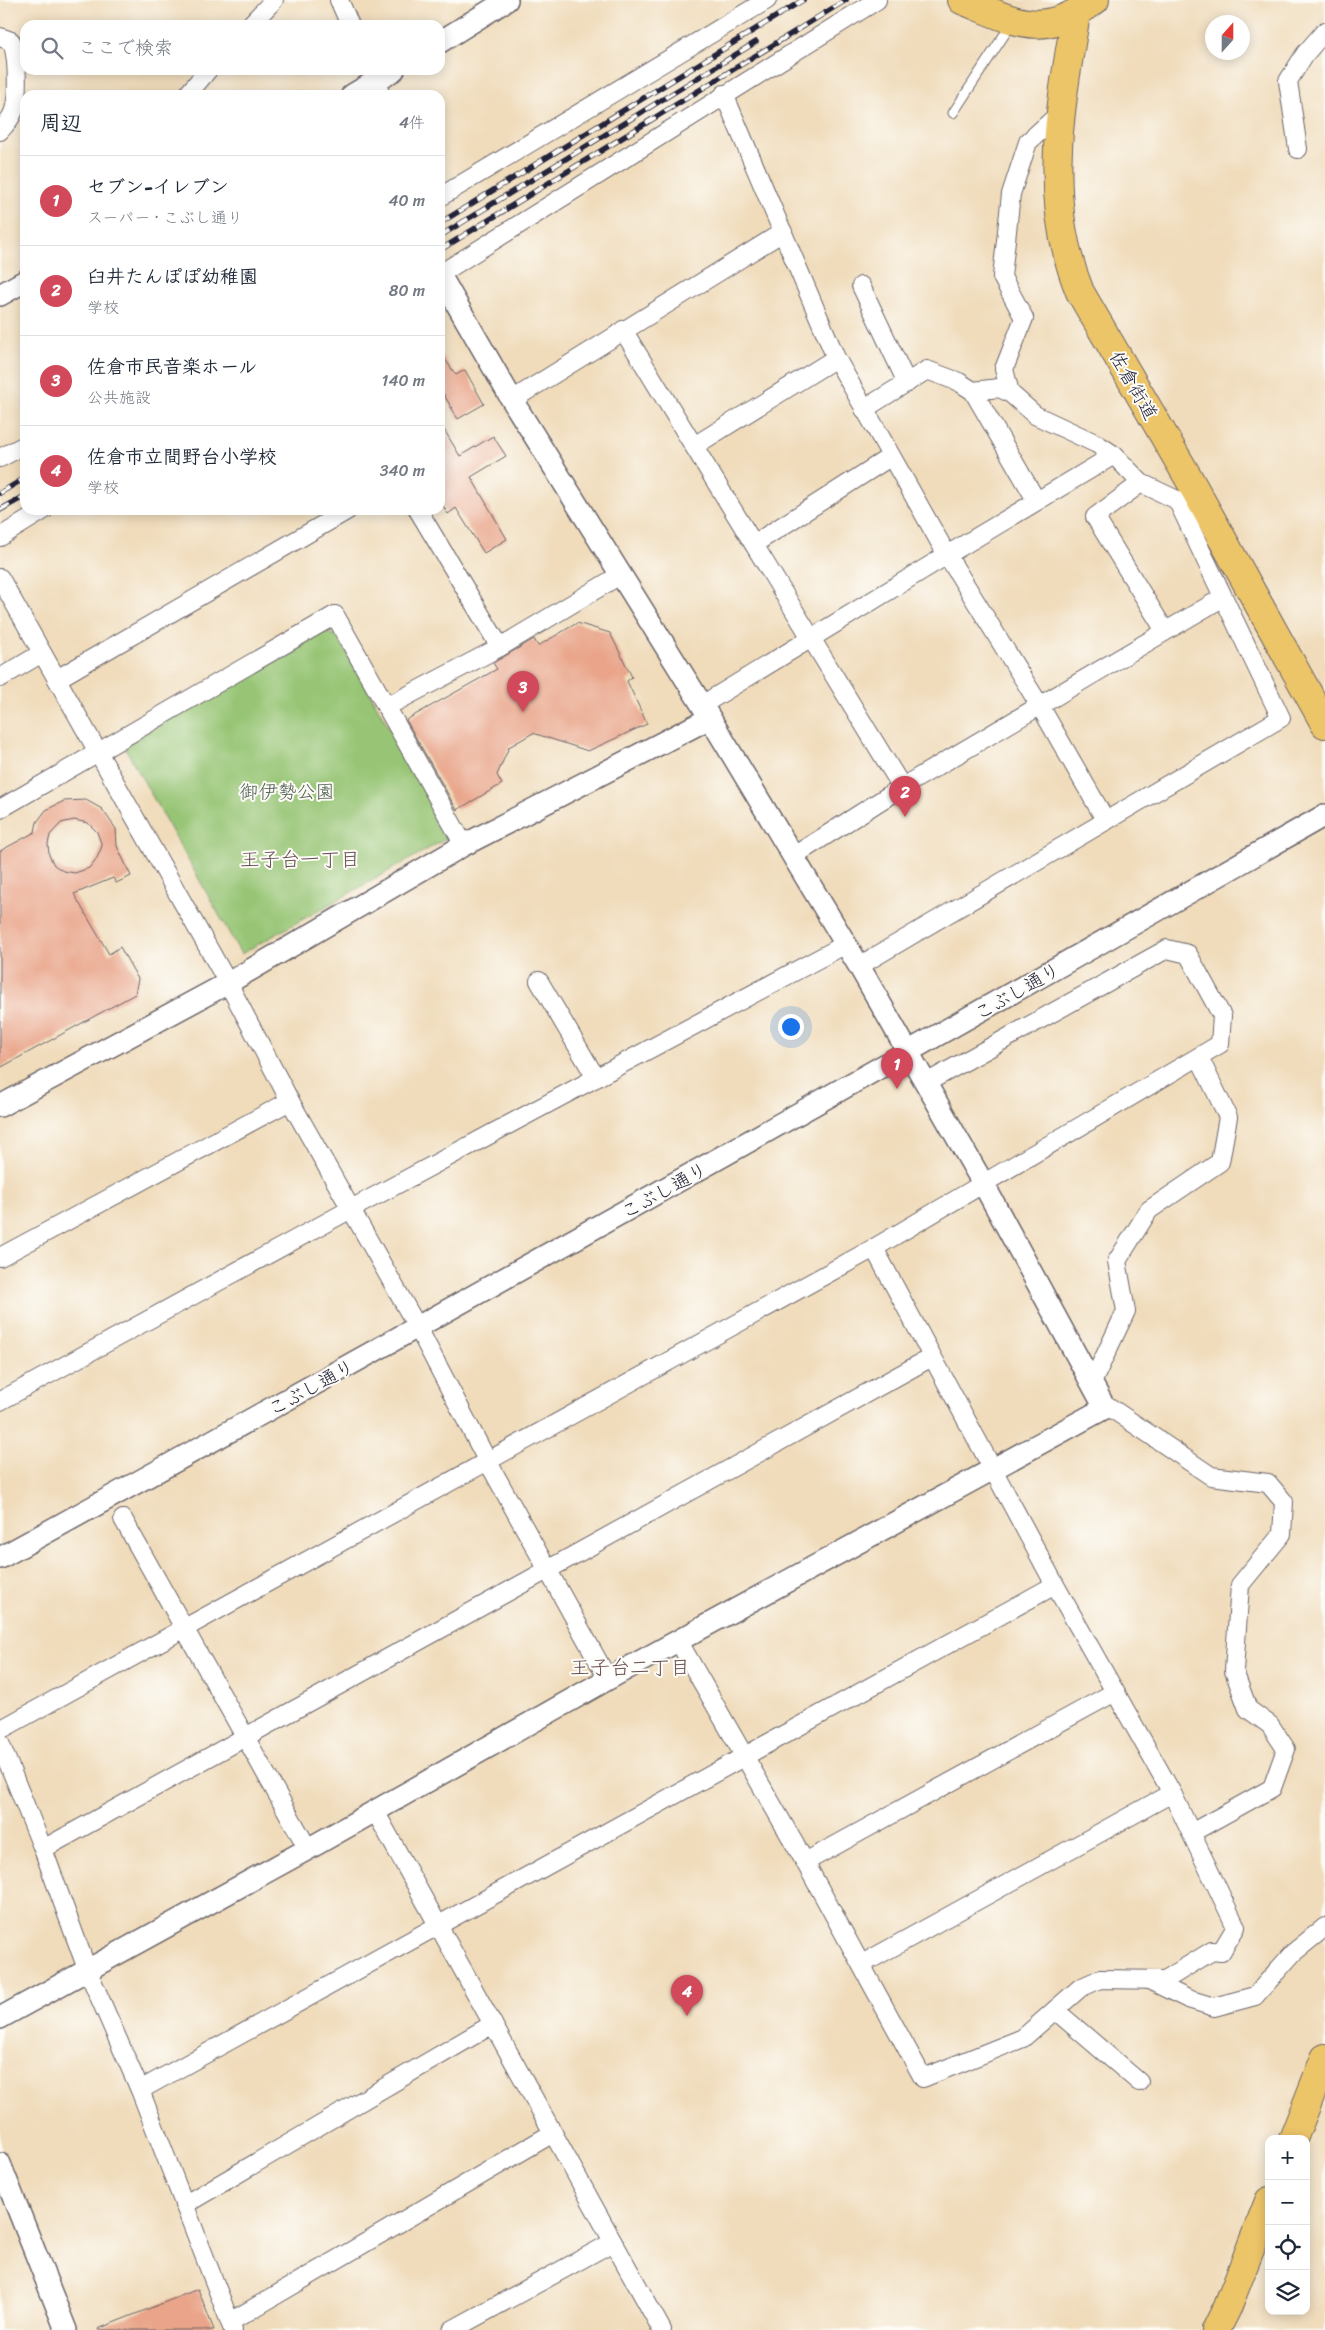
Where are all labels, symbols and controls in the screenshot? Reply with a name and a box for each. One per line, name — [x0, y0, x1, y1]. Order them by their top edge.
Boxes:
north arrow — [1205, 15, 1250, 60]
search box — [20, 20, 445, 75]
text: ここで検索 — [78, 31, 173, 64]
icon: search — [38, 34, 66, 62]
text: 周辺 — [40, 104, 82, 142]
text: 4件 — [399, 108, 425, 137]
text: セブン-イレブン — [87, 170, 229, 203]
text: 1 — [53, 186, 59, 215]
text: 40 m — [388, 186, 425, 215]
text: スーパー · こぶし通り — [87, 203, 243, 232]
text: 臼井たんぽぽ幼稚園 — [87, 260, 258, 293]
text: 2 — [51, 276, 61, 305]
text: 80 m — [389, 276, 425, 305]
text: 学校 — [87, 293, 119, 322]
street label: 佐倉街道 — [1100, 344, 1167, 426]
text: 佐倉市民音楽ホール — [87, 350, 257, 383]
text: 3 — [52, 366, 60, 395]
text: 140 m — [382, 366, 425, 395]
text: 公共施設 — [87, 383, 151, 412]
text: 佐倉市立間野台小学校 — [87, 440, 277, 473]
text: 4 — [51, 456, 61, 485]
text: 340 m — [380, 456, 425, 485]
text: 学校 — [87, 473, 119, 502]
pin: 3 — [507, 671, 539, 712]
park label: 御伊勢公園 — [239, 775, 335, 808]
pin: 2 — [889, 776, 921, 817]
district label: 王子台一丁目 — [240, 842, 360, 877]
street label: こぶし通り — [968, 953, 1067, 1029]
your location — [778, 1014, 804, 1040]
pin: 1 — [881, 1048, 913, 1089]
street label: こぶし通り — [615, 1153, 714, 1228]
street label: こぶし通り — [262, 1350, 361, 1425]
district label: 王子台二丁目 — [570, 1650, 690, 1685]
pin: 4 — [671, 1975, 703, 2016]
map controls — [1265, 2135, 1310, 2315]
button: + — [1265, 2135, 1310, 2180]
button: − — [1265, 2180, 1310, 2225]
button: locate — [1265, 2225, 1310, 2270]
button: layers — [1265, 2270, 1310, 2315]

